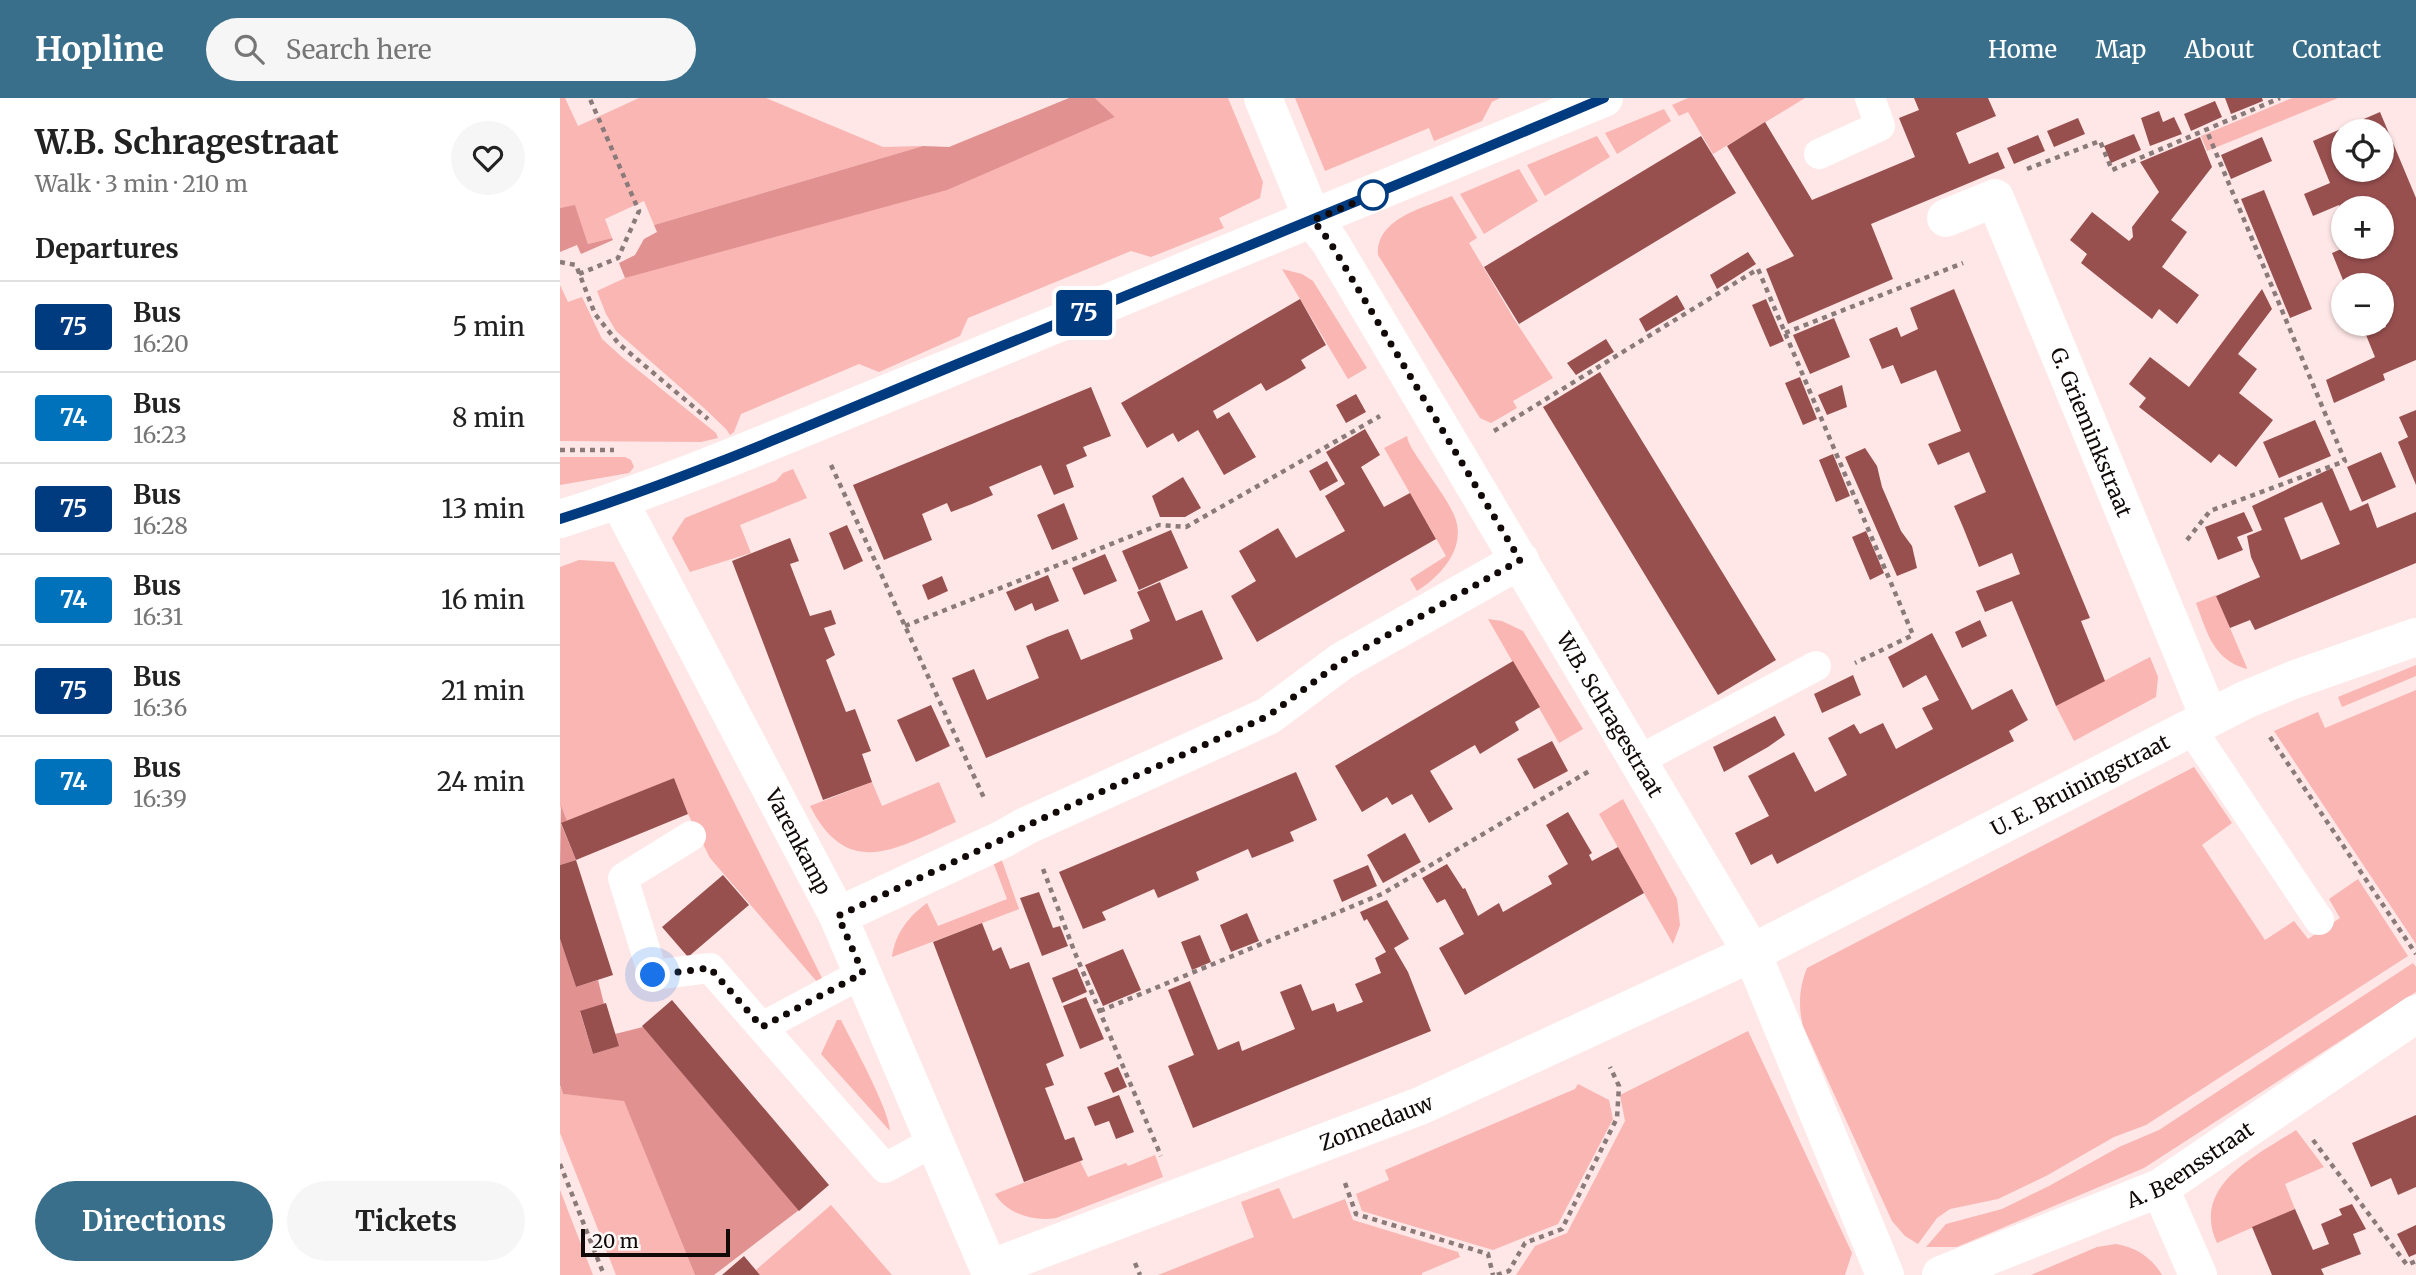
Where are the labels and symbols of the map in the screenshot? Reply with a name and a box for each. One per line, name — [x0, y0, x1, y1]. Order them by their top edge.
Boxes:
unlabelled marker — [1358, 180, 1388, 210]
line badge: 75 — [1052, 290, 1116, 336]
street label: G. Grieminkstraat — [2045, 343, 2138, 521]
street label: W.B. Schragestraat — [1551, 626, 1670, 802]
street label: U. E. Bruiningstraat — [1986, 728, 2174, 842]
street label: Varenkamp — [759, 783, 838, 899]
your location — [635, 957, 670, 992]
street label: Zonnedauw — [1315, 1088, 1438, 1156]
street label: A. Beensstraat — [2121, 1115, 2258, 1214]
scale bar — [581, 1226, 730, 1258]

